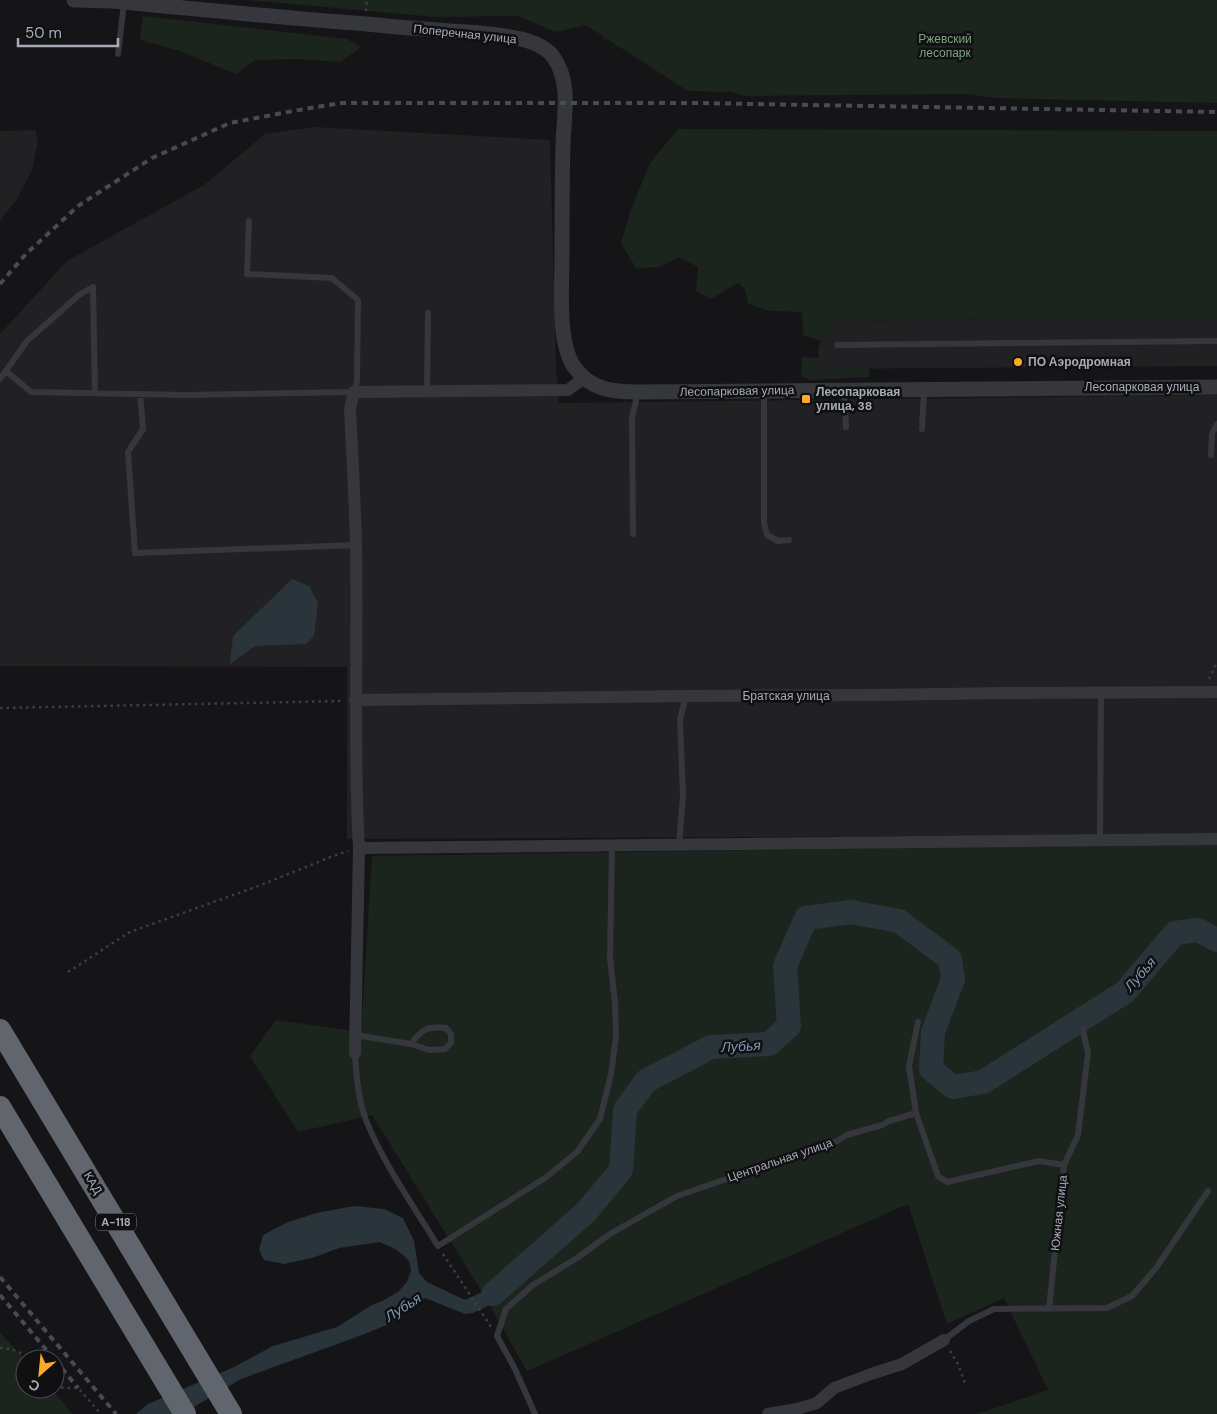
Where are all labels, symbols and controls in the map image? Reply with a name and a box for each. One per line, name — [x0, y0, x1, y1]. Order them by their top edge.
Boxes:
scale bar — [18, 15, 118, 47]
street label: Поперечная улица — [413, 21, 518, 47]
text: 50 m — [25, 23, 62, 43]
park label: Ржевский лесопарк — [918, 31, 972, 61]
place label: ПО Аэродромная — [1028, 354, 1131, 370]
marker: ПО Аэродромная — [1012, 356, 1024, 368]
street label: Лесопарковая улица — [1085, 379, 1200, 395]
street label: Лесопарковая улица — [679, 382, 795, 400]
place label: Лесопарковая улица, 38 — [816, 384, 900, 414]
marker: Лесопарковая улица, 38 — [800, 393, 812, 405]
street label: Братская улица — [742, 688, 830, 704]
water label: Лубья — [1120, 953, 1160, 996]
water label: Лубья — [720, 1036, 762, 1056]
street label: Центральная улица — [725, 1134, 835, 1186]
street label: КАД — [80, 1169, 106, 1197]
street label: Южная улица — [1047, 1174, 1071, 1252]
road number: А-118 — [96, 1214, 136, 1230]
water label: Лубья — [381, 1288, 425, 1326]
north arrow — [15, 1349, 65, 1399]
text: С — [26, 1375, 43, 1396]

